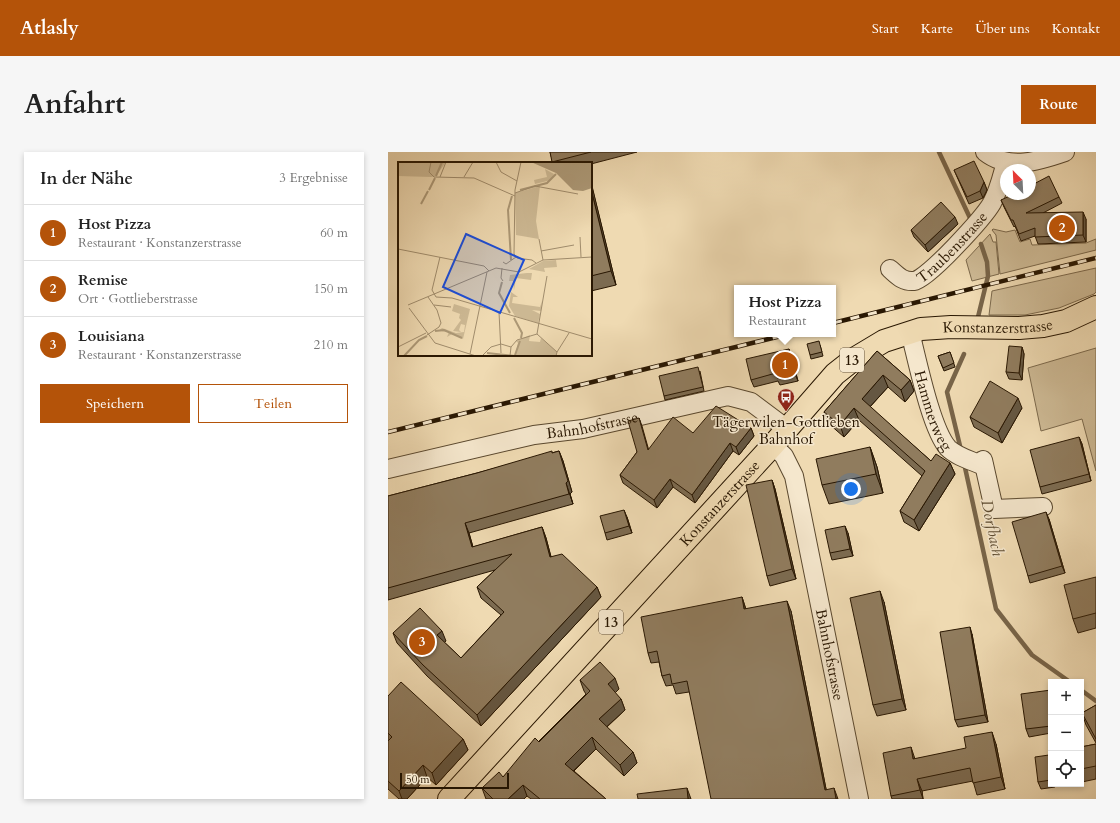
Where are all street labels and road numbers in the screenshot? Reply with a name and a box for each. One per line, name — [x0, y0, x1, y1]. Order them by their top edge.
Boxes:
street label: Traubenstrasse — [912, 207, 992, 288]
street label: Konstanzerstrasse — [942, 314, 1055, 338]
road number: 13 — [840, 348, 864, 372]
street label: Hammerweg — [910, 368, 957, 456]
street label: Bahnhofstrasse — [545, 407, 640, 443]
street label: Konstanzerstrasse — [675, 456, 764, 551]
street label: Bahnhofstrasse — [811, 607, 849, 702]
road number: 13 — [599, 610, 623, 634]

